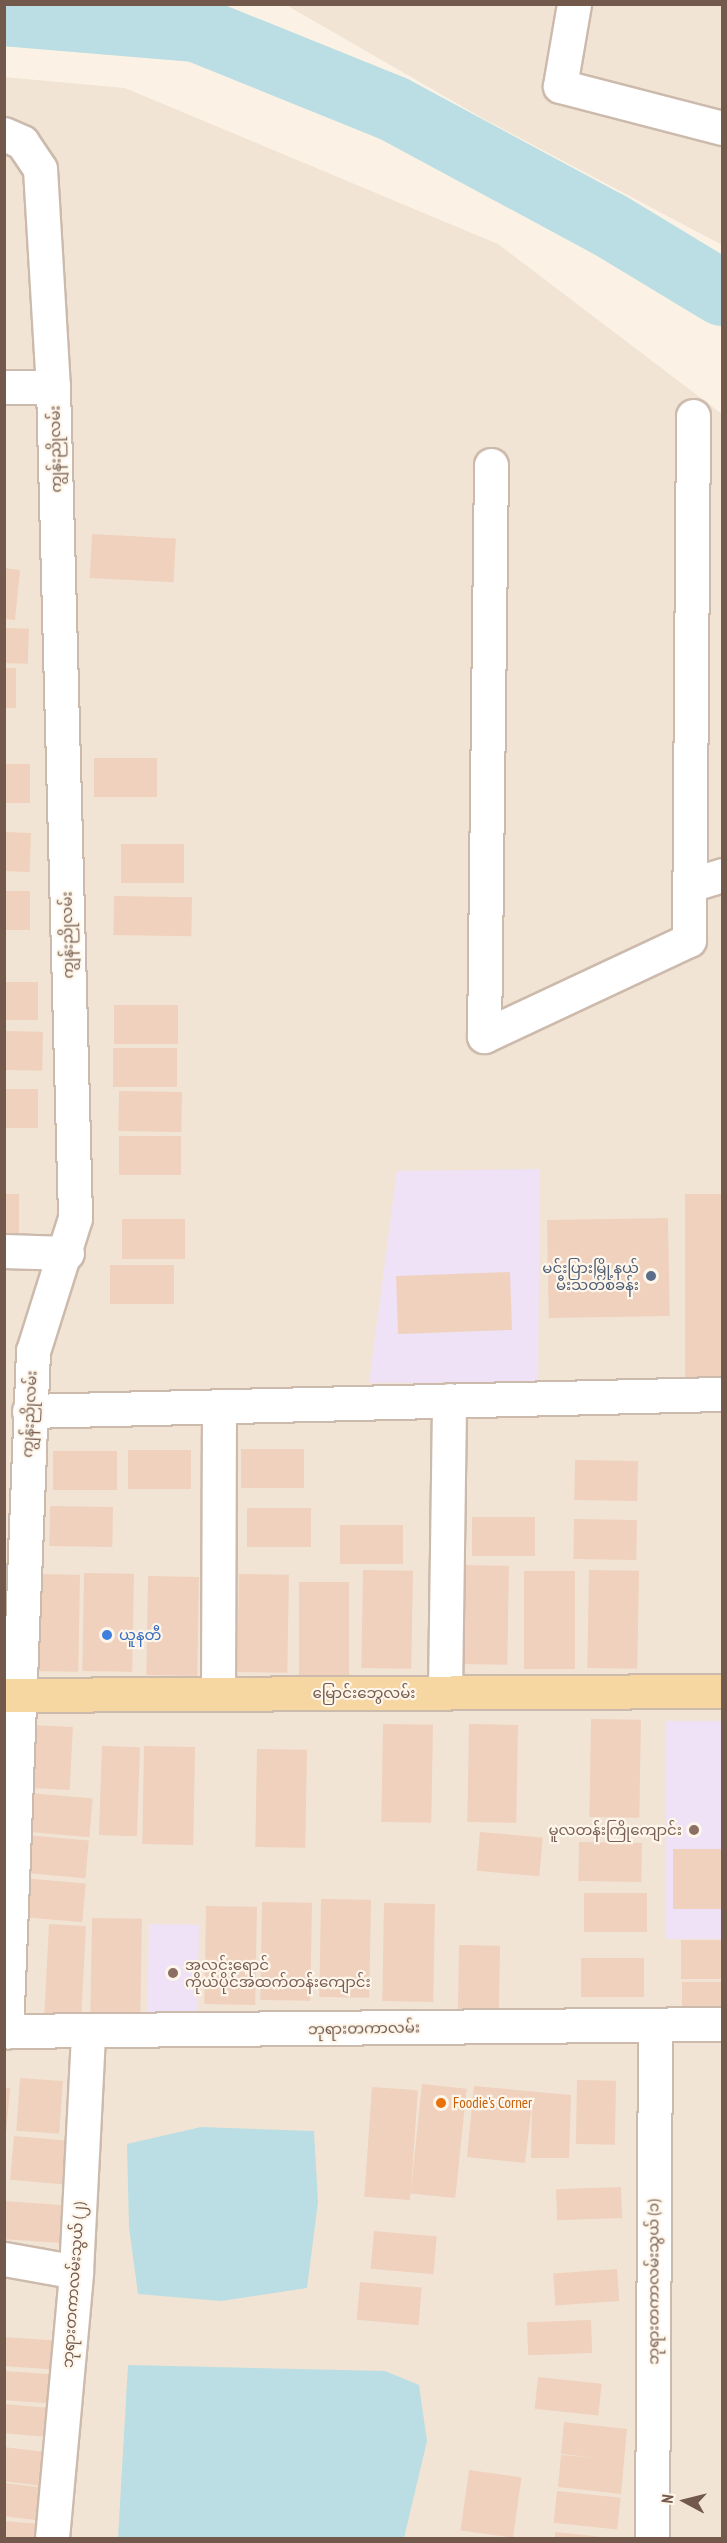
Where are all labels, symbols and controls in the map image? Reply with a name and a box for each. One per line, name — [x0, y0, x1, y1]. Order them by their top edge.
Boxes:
street label: ကျွန်းညိုလမ်း — [45, 405, 65, 493]
street label: ကျွန်းညိုလမ်း — [57, 891, 77, 979]
place label: မင်းပြားမြို့နယ် မီးသတ်စခန်း — [542, 1258, 639, 1293]
marker: မင်းပြားမြို့နယ် မီးသတ်စခန်း — [644, 1269, 658, 1283]
street label: ကျွန်းညိုလမ်း — [18, 1370, 40, 1458]
place label: ယူနတီ — [119, 1626, 161, 1644]
marker: ယူနတီ — [100, 1628, 114, 1642]
street label: မြောင်းဘွေလမ်း — [313, 1684, 415, 1702]
place label: မူလတန်းကြိုကျောင်း — [548, 1821, 682, 1839]
marker: မူလတန်းကြိုကျောင်း — [687, 1823, 701, 1837]
place label: အလင်းရောင် ကိုယ်ပိုင်အထက်တန်းကျောင်း — [185, 1955, 371, 1990]
marker: အလင်းရောင် ကိုယ်ပိုင်အထက်တန်းကျောင်း — [166, 1966, 180, 1980]
street label: ဘုရားတကာလမ်း — [308, 2018, 420, 2038]
place label: Foodie's Corner — [453, 2094, 532, 2112]
marker: Foodie's Corner — [434, 2096, 448, 2110]
street label: ဘုရားတကာလမ်းသွယ် (၁) — [644, 2199, 662, 2365]
street label: ဘုရားတကာလမ်းသွယ် (၂) — [58, 2202, 88, 2368]
north arrow — [655, 2471, 715, 2531]
text: N — [657, 2493, 678, 2504]

